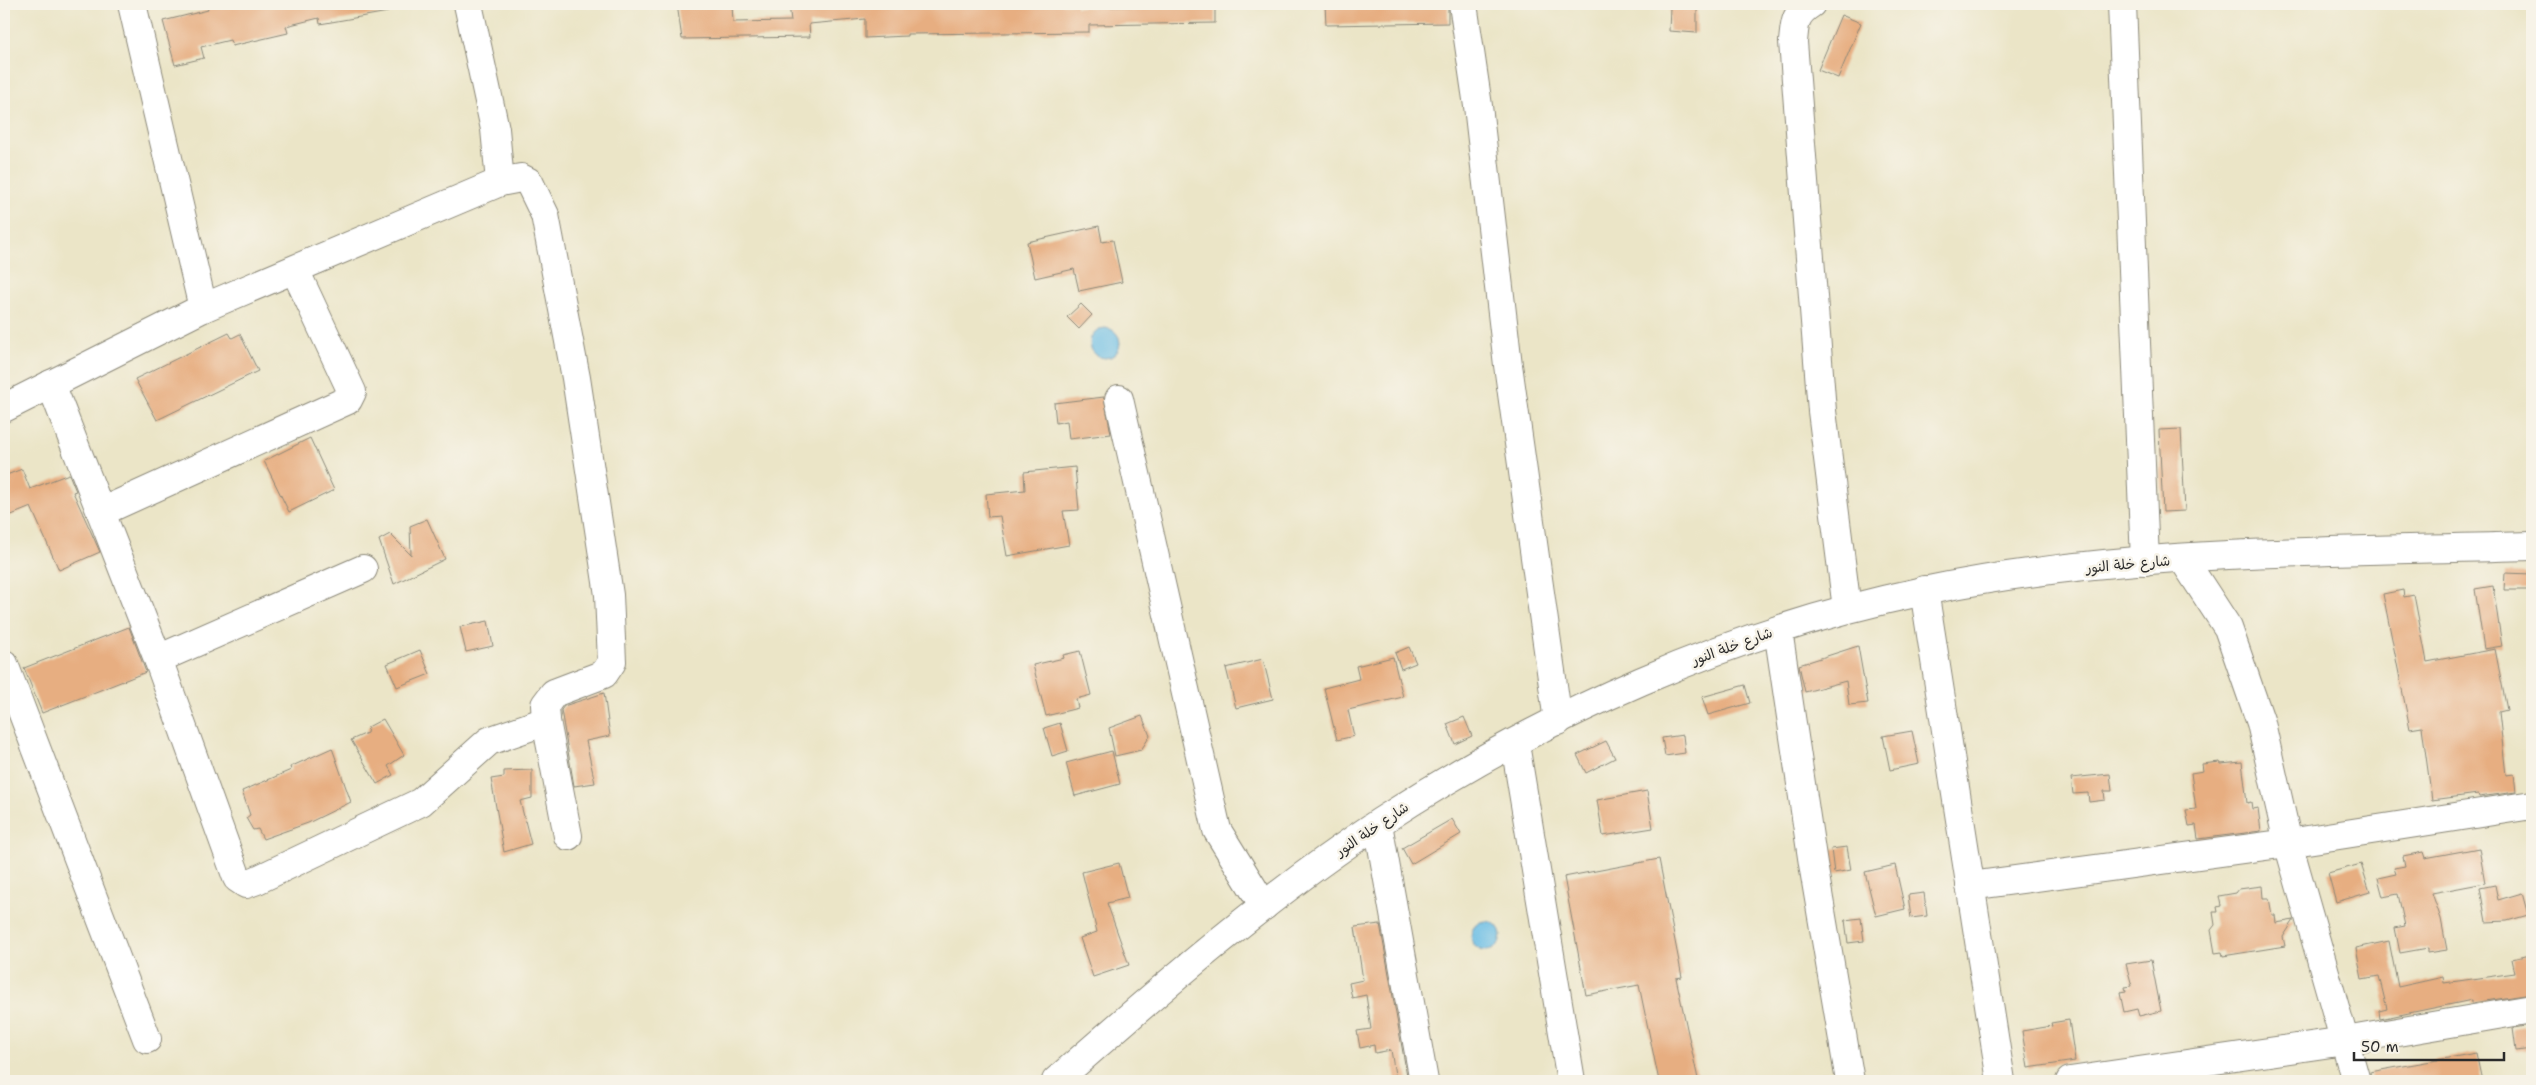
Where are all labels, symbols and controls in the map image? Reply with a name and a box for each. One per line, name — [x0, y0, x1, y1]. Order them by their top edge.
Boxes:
street label: شارع خلة النور — [2084, 551, 2171, 578]
street label: شارع خلة النور — [1688, 623, 1775, 670]
street label: شارع خلة النور — [1331, 798, 1413, 861]
scale bar — [2354, 1030, 2504, 1062]
text: 50 m — [2361, 1037, 2399, 1057]

